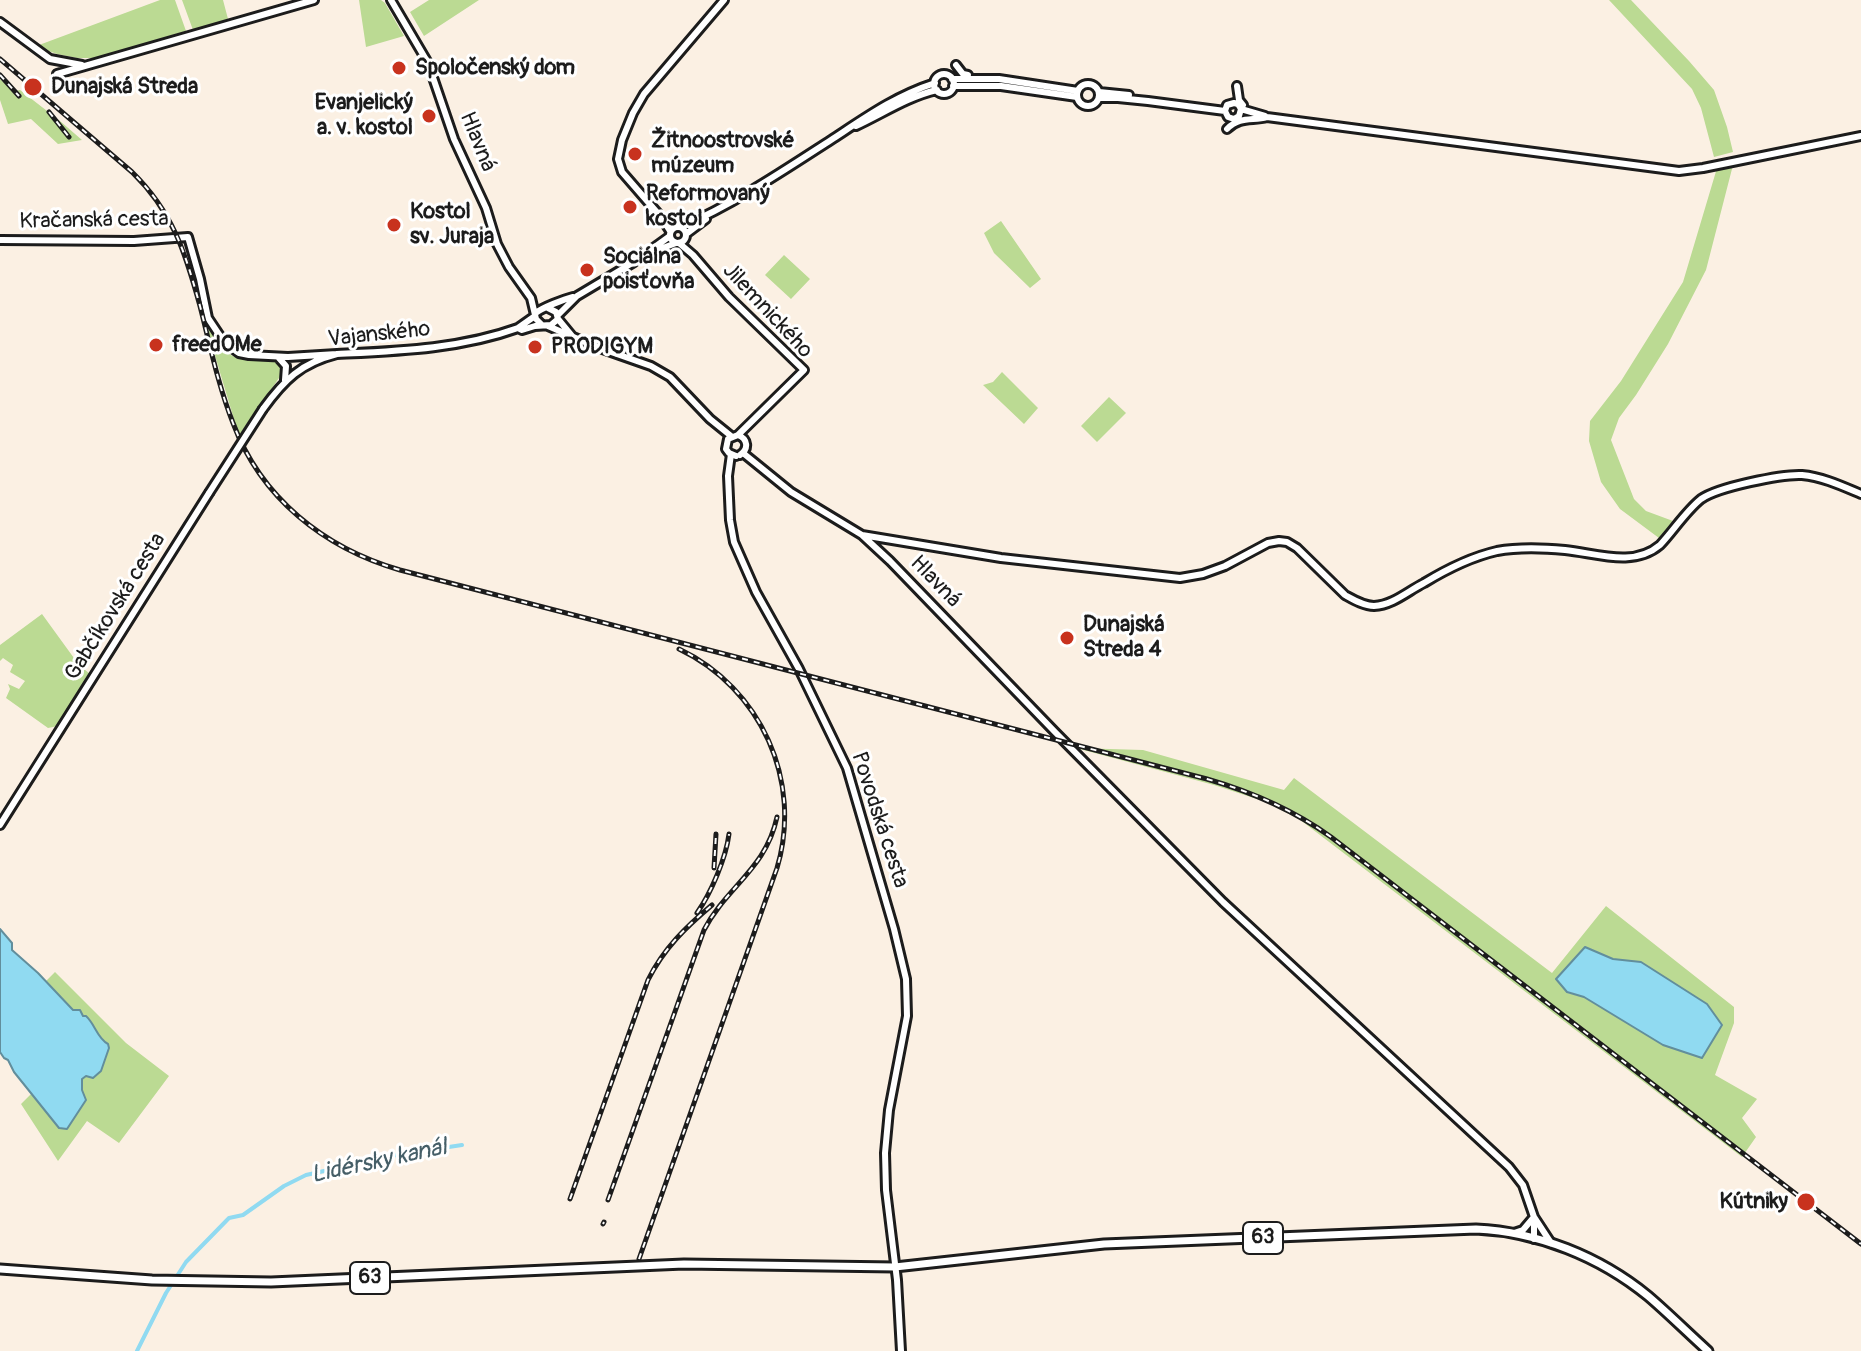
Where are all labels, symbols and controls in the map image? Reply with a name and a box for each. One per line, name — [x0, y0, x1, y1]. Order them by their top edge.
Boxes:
place label: Spoločenský dom — [415, 55, 575, 81]
marker: Spoločenský dom — [390, 59, 408, 77]
place label: Dunajská Streda — [51, 74, 198, 100]
marker: Dunajská Streda — [22, 76, 44, 98]
place label: Evanjelický a. v. kostol — [315, 90, 413, 142]
marker: Evanjelický a. v. kostol — [420, 107, 438, 125]
street label: Hlavná — [453, 108, 501, 176]
place label: Žitnoostrovské múzeum — [651, 128, 794, 180]
marker: Žitnoostrovské múzeum — [626, 145, 644, 163]
place label: Reformovaný kostol — [646, 181, 770, 232]
marker: Reformovaný kostol — [621, 198, 639, 216]
place label: Kostol sv. Juraja — [410, 199, 494, 250]
street label: Kračanská cesta — [19, 206, 169, 236]
marker: Kostol sv. Juraja — [385, 216, 403, 234]
place label: Sociálna poisťovňa — [603, 244, 695, 296]
street label: Jilemnického — [716, 258, 818, 364]
marker: Sociálna poisťovňa — [578, 261, 596, 279]
street label: Vajanského — [326, 316, 432, 354]
place label: freedOMe — [172, 332, 261, 358]
place label: PRODIGYM — [551, 334, 653, 360]
marker: freedOMe — [147, 336, 165, 354]
marker: PRODIGYM — [526, 338, 544, 356]
street label: Gabčíkovská cesta — [60, 528, 172, 686]
street label: Hlavná — [904, 551, 966, 613]
place label: Dunajská Streda 4 — [1083, 612, 1164, 664]
marker: Dunajská Streda 4 — [1058, 629, 1076, 647]
street label: Povodská cesta — [845, 749, 913, 891]
water label: Lidérsky kanál — [308, 1134, 450, 1190]
place label: Kútniky — [1720, 1189, 1788, 1215]
marker: Kútniky — [1795, 1191, 1817, 1213]
road number: 63 — [1243, 1222, 1283, 1254]
road number: 63 — [350, 1262, 390, 1294]

